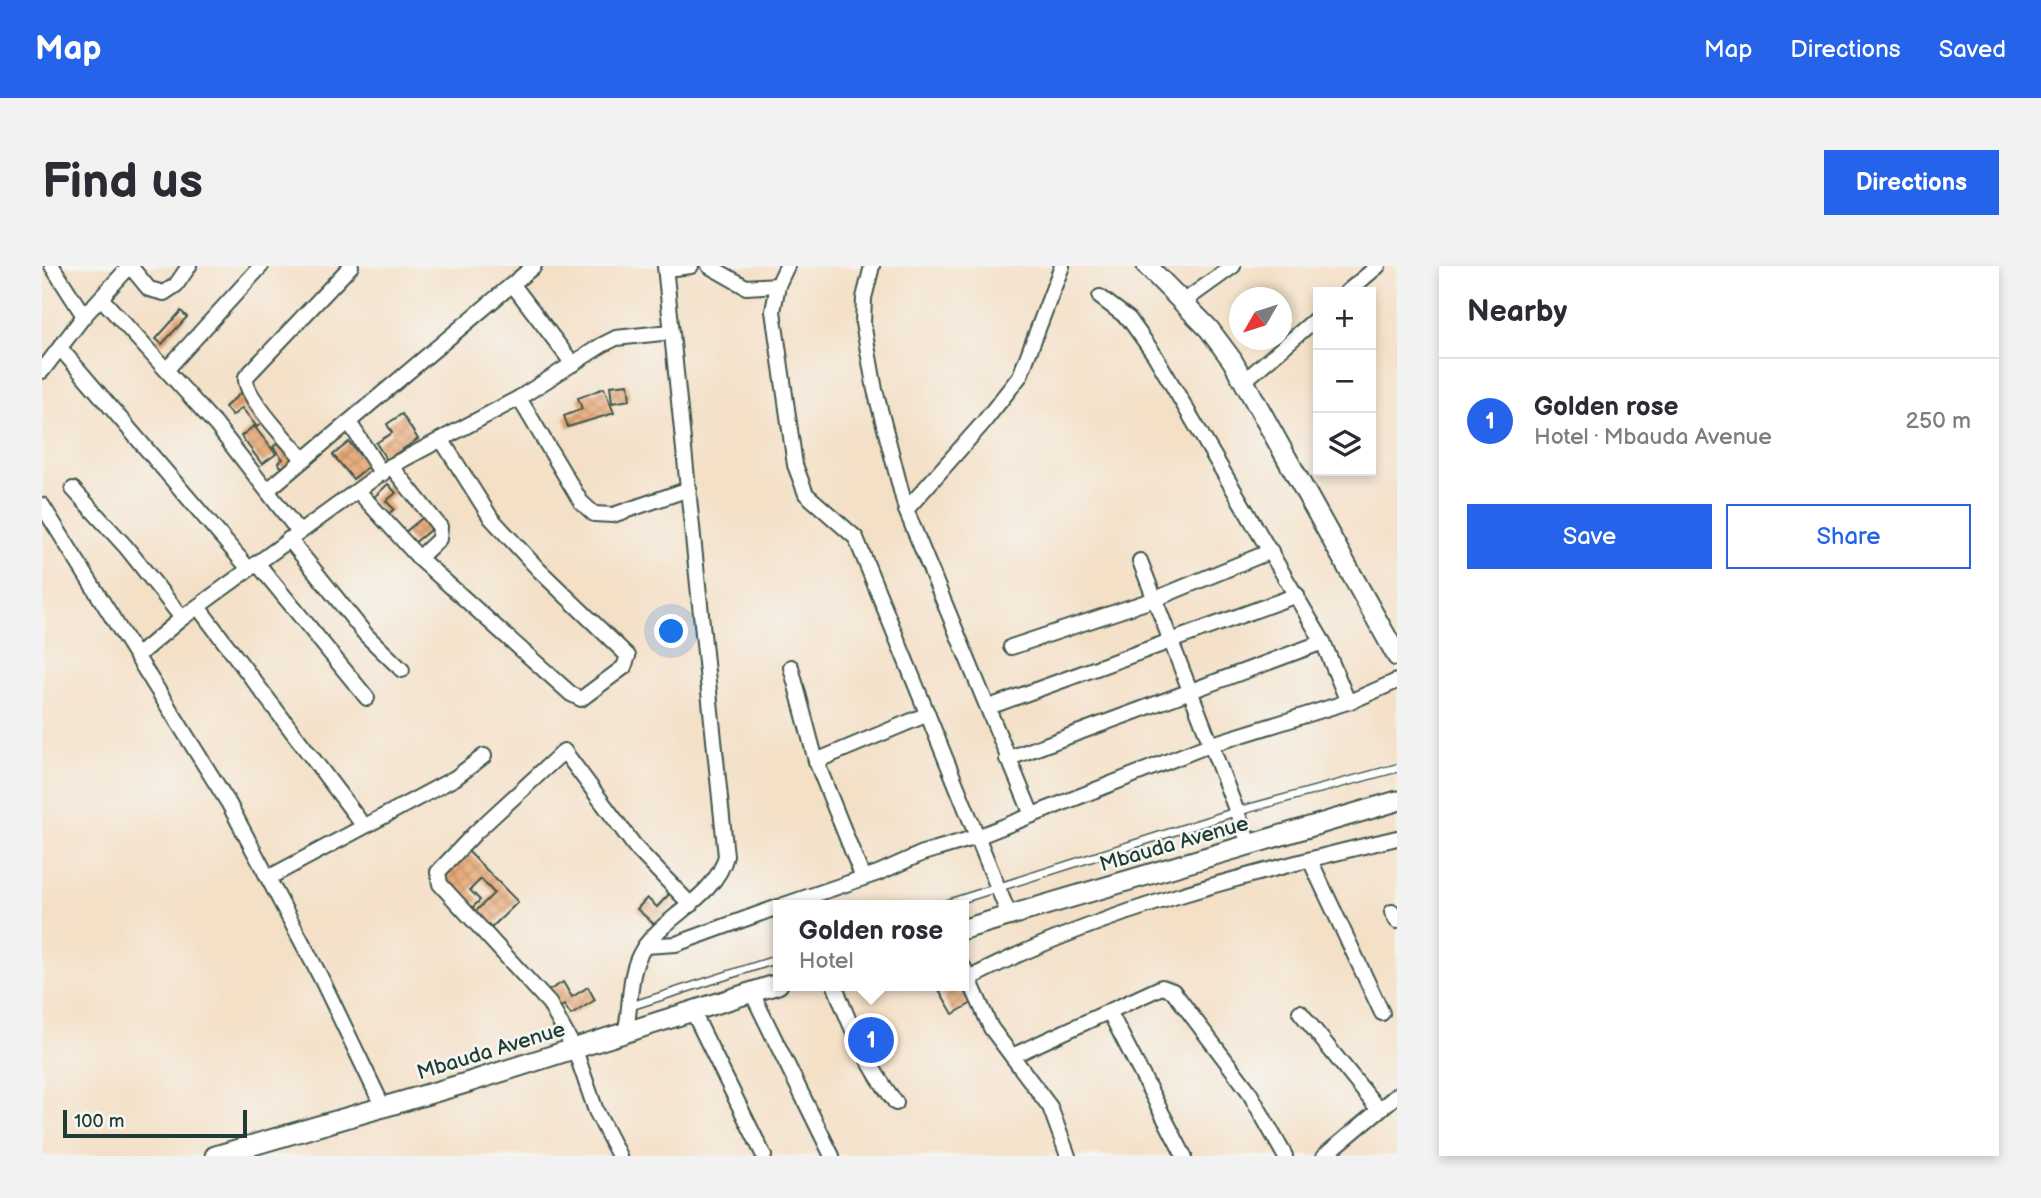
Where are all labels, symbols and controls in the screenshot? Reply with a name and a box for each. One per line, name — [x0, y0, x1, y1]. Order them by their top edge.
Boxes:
text: Map — [35, 29, 101, 69]
text: Map — [1704, 35, 1752, 64]
text: Directions — [1790, 35, 1901, 64]
text: Saved — [1939, 35, 2006, 64]
button: Directions — [1824, 150, 1999, 215]
text: Find us — [42, 153, 203, 212]
north arrow — [1229, 287, 1292, 350]
map controls — [1313, 287, 1376, 476]
button: + — [1313, 287, 1376, 350]
text: Nearby — [1467, 294, 1567, 330]
button: − — [1313, 350, 1376, 413]
text: Golden rose — [1534, 392, 1678, 423]
text: 1 — [1485, 407, 1495, 435]
text: 250 m — [1905, 407, 1971, 435]
button: layers — [1313, 413, 1376, 476]
text: Hotel · Mbauda Avenue — [1534, 423, 1772, 451]
button: Save — [1467, 504, 1712, 569]
button: Share — [1726, 504, 1971, 569]
your location — [654, 614, 688, 648]
street label: Mbauda Avenue — [1097, 811, 1251, 877]
popup — [773, 900, 969, 991]
text: Golden rose — [799, 916, 943, 947]
text: Hotel — [799, 947, 854, 975]
pin: 1 — [848, 1014, 894, 1066]
street label: Mbauda Avenue — [414, 1017, 568, 1085]
scale bar — [63, 1107, 247, 1139]
text: 100 m — [74, 1110, 125, 1133]

